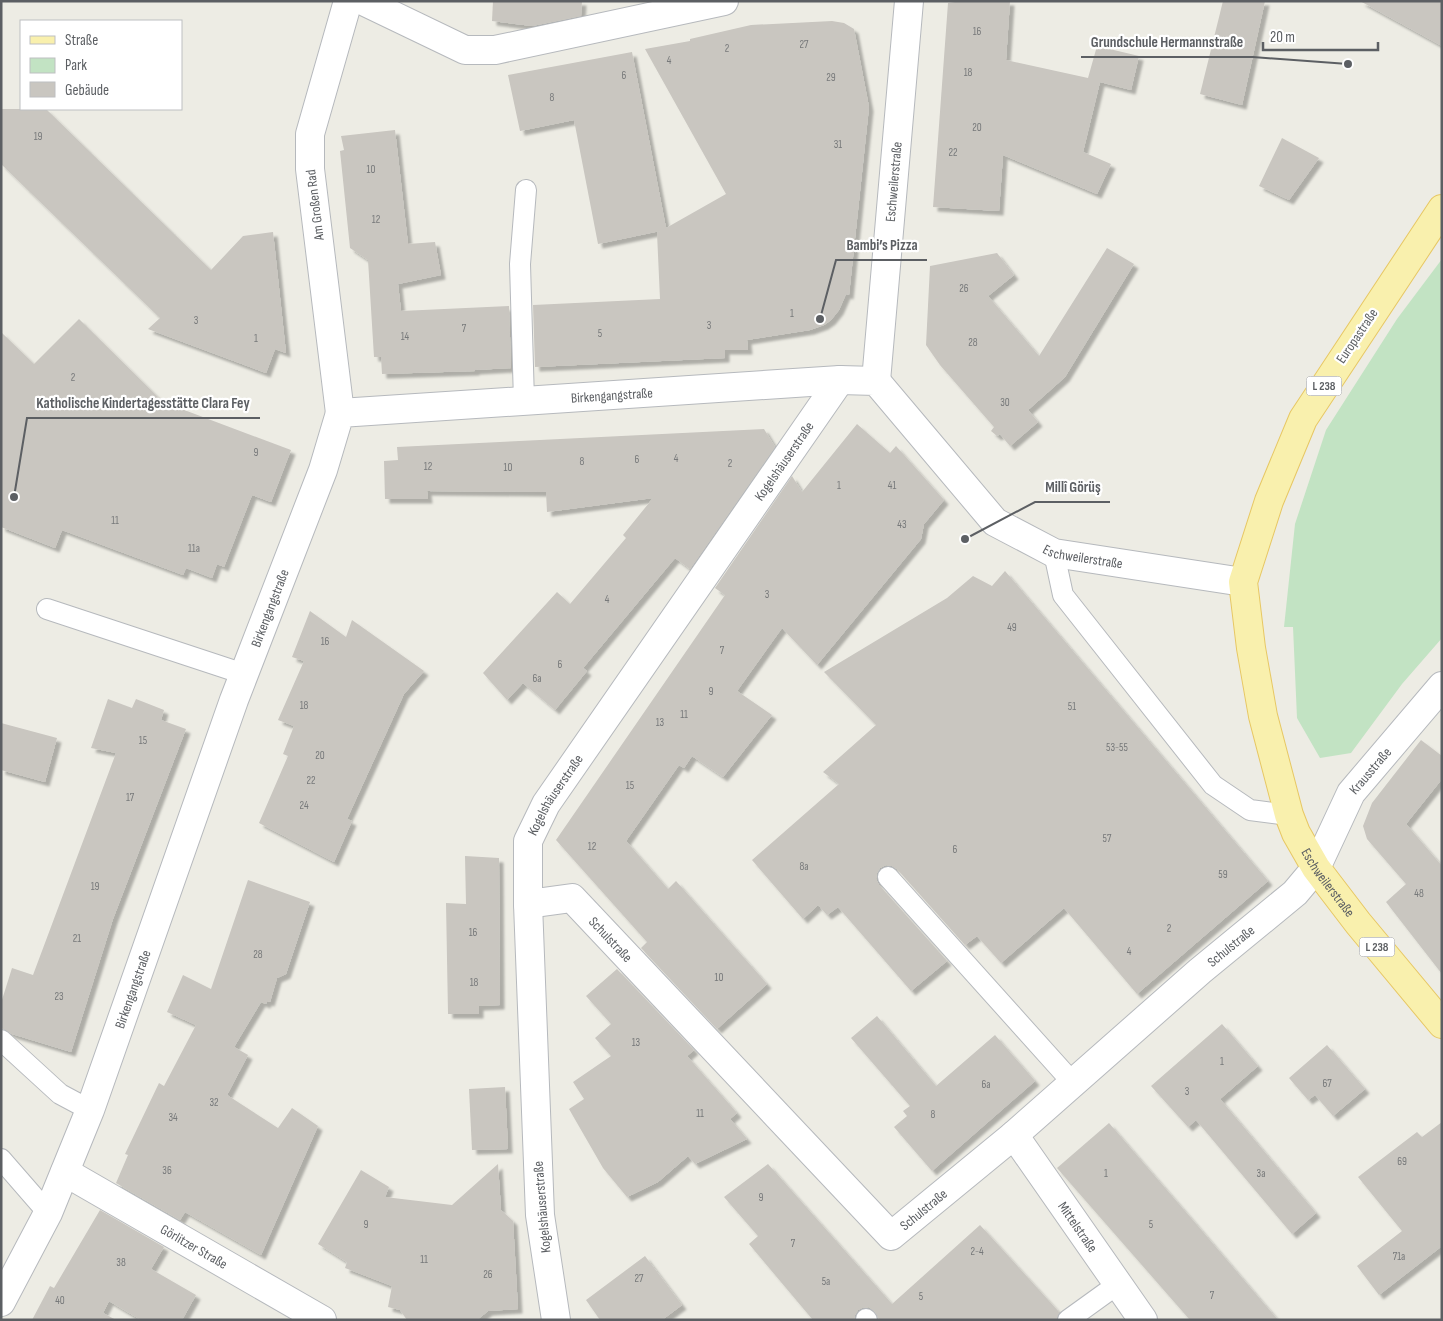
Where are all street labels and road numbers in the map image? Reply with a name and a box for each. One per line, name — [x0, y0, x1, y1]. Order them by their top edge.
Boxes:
street label: Eschweilerstraße — [881, 141, 905, 223]
street label: Am Großen Rad — [302, 168, 328, 242]
street label: Europastraße — [1333, 305, 1381, 367]
road number: L 238 — [1306, 376, 1342, 396]
street label: Birkengangstraße — [570, 384, 653, 406]
street label: Kogelshäuserstraße — [751, 418, 817, 504]
street label: Eschweilerstraße — [1040, 540, 1124, 572]
street label: Birkengangstraße — [247, 567, 292, 649]
street label: Krausstraße — [1345, 744, 1395, 798]
street label: Kogelshäuserstraße — [524, 751, 586, 838]
street label: Eschweilerstraße — [1298, 845, 1359, 920]
street label: Schulstraße — [585, 913, 636, 965]
street label: Schulstraße — [1204, 921, 1258, 970]
road number: L 238 — [1360, 938, 1394, 956]
street label: Birkengangstraße — [111, 948, 154, 1031]
street label: Kogelshäuserstraße — [530, 1160, 554, 1254]
street label: Schulstraße — [896, 1185, 950, 1234]
street label: Mittelstraße — [1055, 1198, 1102, 1255]
street label: Görlitzer Straße — [158, 1220, 231, 1272]

